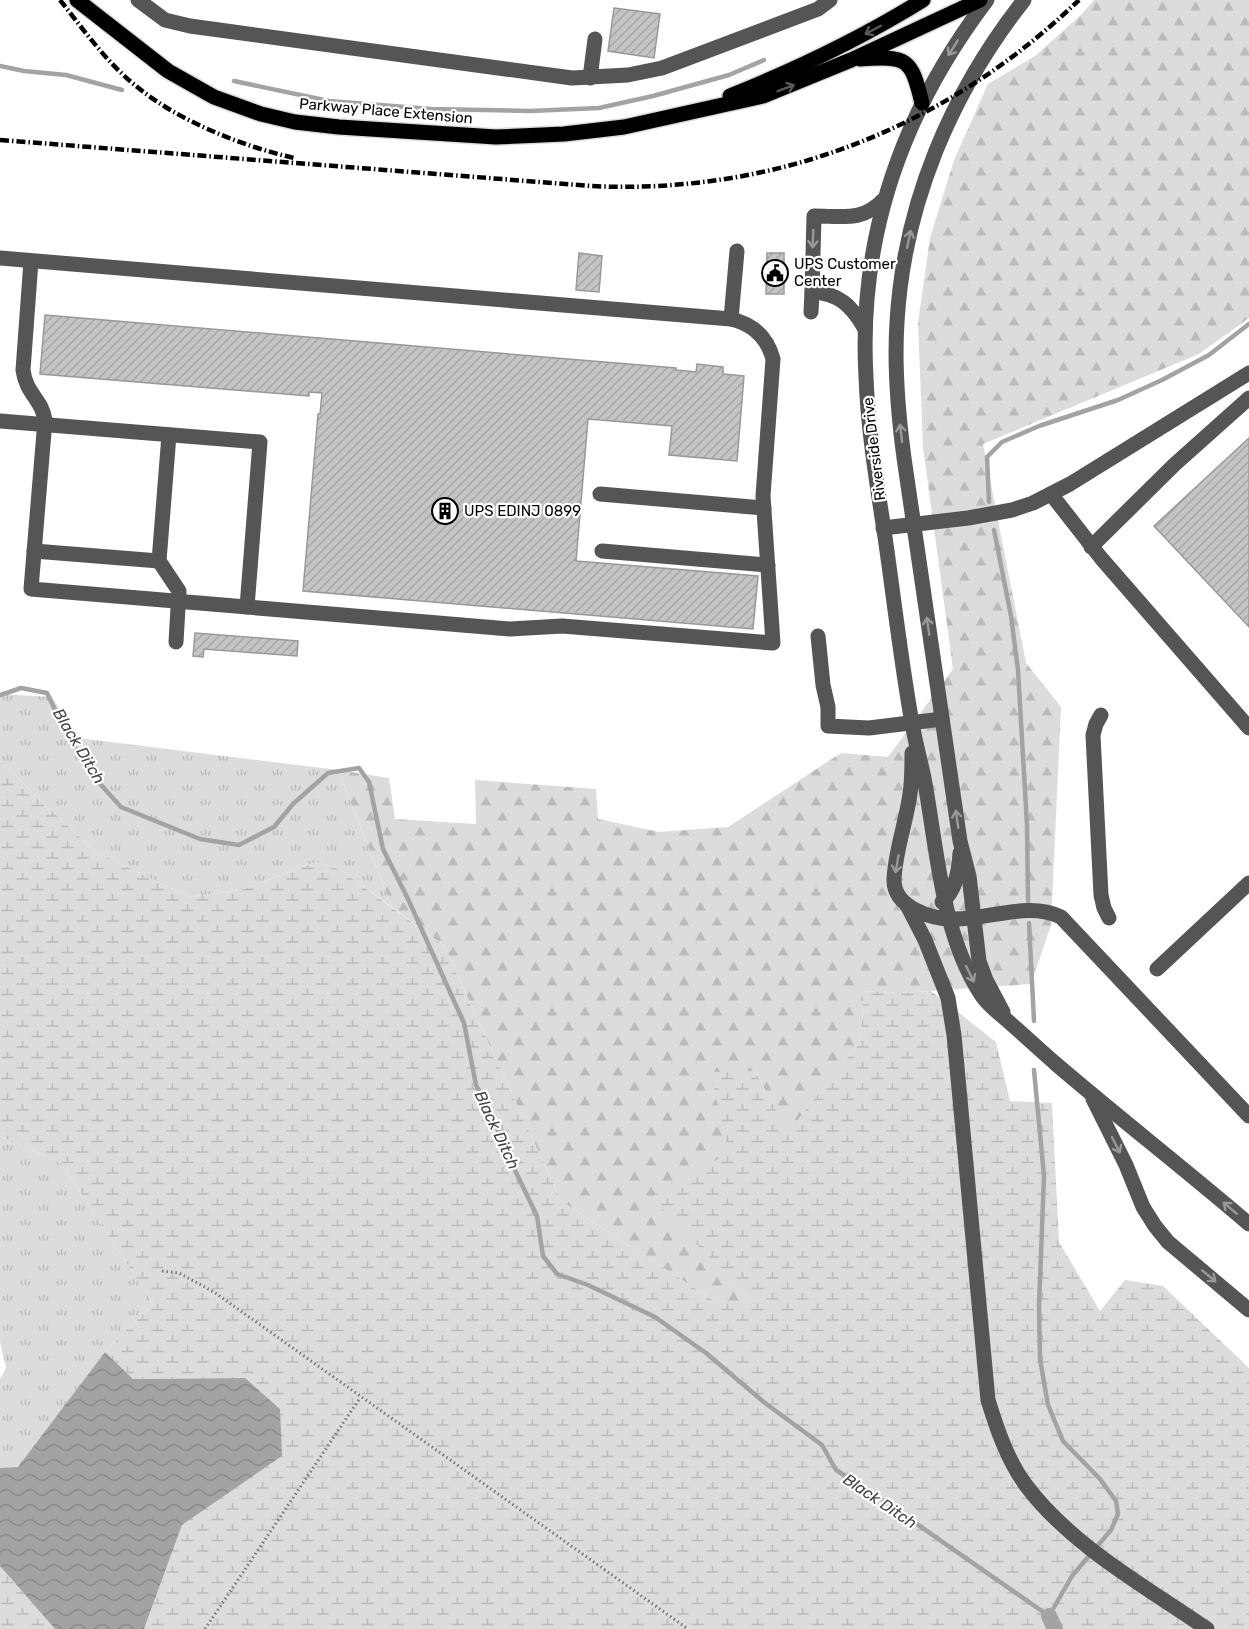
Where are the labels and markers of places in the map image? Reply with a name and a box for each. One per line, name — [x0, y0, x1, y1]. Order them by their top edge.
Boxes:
place label: UPS Customer Center — [794, 255, 896, 290]
public building icon: UPS Customer Center — [760, 258, 790, 288]
building icon: UPS EDINJ 0899 — [430, 496, 460, 526]
place label: UPS EDINJ 0899 — [464, 502, 581, 520]

